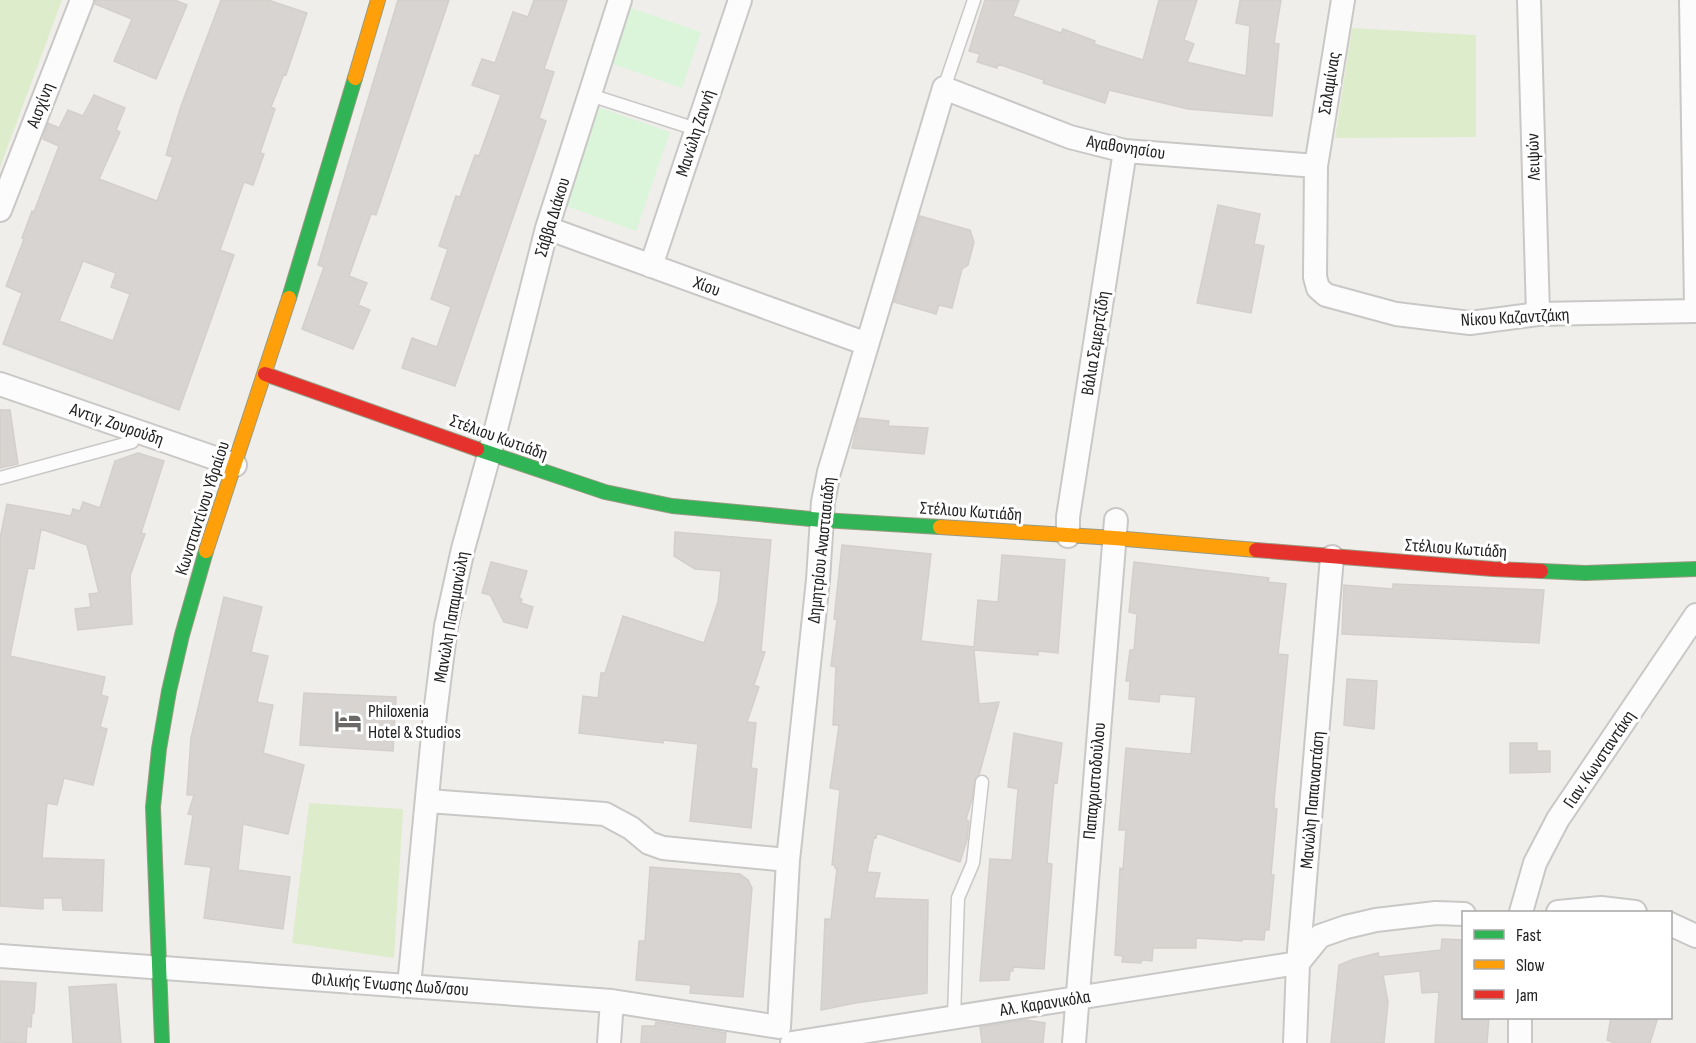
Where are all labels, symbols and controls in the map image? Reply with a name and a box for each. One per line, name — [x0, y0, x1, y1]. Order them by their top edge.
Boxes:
street label: Σαλαμίνας — [1314, 50, 1345, 116]
street label: Αισχίνη — [22, 80, 59, 132]
street label: Μανώλη Ζαννή — [672, 87, 719, 179]
street label: Αγαθονησίου — [1084, 131, 1167, 164]
street label: Λειψών — [1522, 133, 1545, 182]
street label: Σάββα Διάκου — [531, 175, 574, 259]
street label: Χίου — [690, 272, 723, 301]
street label: Βάλια Σεμερτζίδη — [1077, 289, 1114, 397]
street label: Νίκου Καζαντζάκη — [1460, 304, 1570, 331]
street label: Αντιγ. Ζουρούδη — [66, 398, 166, 450]
street label: Στέλιου Κωτιάδη — [447, 410, 551, 465]
street label: Κωνσταντίνου Υδραίου — [171, 438, 234, 578]
street label: Δημητρίου Αναστασιάδη — [803, 476, 840, 624]
street label: Στέλιου Κωτιάδη — [919, 497, 1023, 526]
street label: Στέλιου Κωτιάδη — [1404, 534, 1508, 563]
street label: Μανώλη Παπαμανώλη — [430, 550, 473, 684]
place label: Philoxenia Hotel & Studios — [368, 701, 461, 743]
hotel icon: Philoxenia Hotel & Studios — [333, 706, 363, 736]
street label: Γιαν. Κωνσταντάκη — [1559, 706, 1640, 812]
street label: Παπαχριστοδούλου — [1079, 722, 1110, 841]
street label: Μανώλη Παπαναστάση — [1296, 730, 1329, 870]
legend — [1462, 911, 1672, 1019]
text: Fast — [1516, 925, 1542, 946]
text: Slow — [1516, 955, 1545, 976]
street label: Φιλικής Ένωσης Δωδ/σου — [310, 969, 470, 1000]
text: Jam — [1515, 985, 1538, 1006]
street label: Αλ. Καρανικόλα — [997, 986, 1092, 1021]

